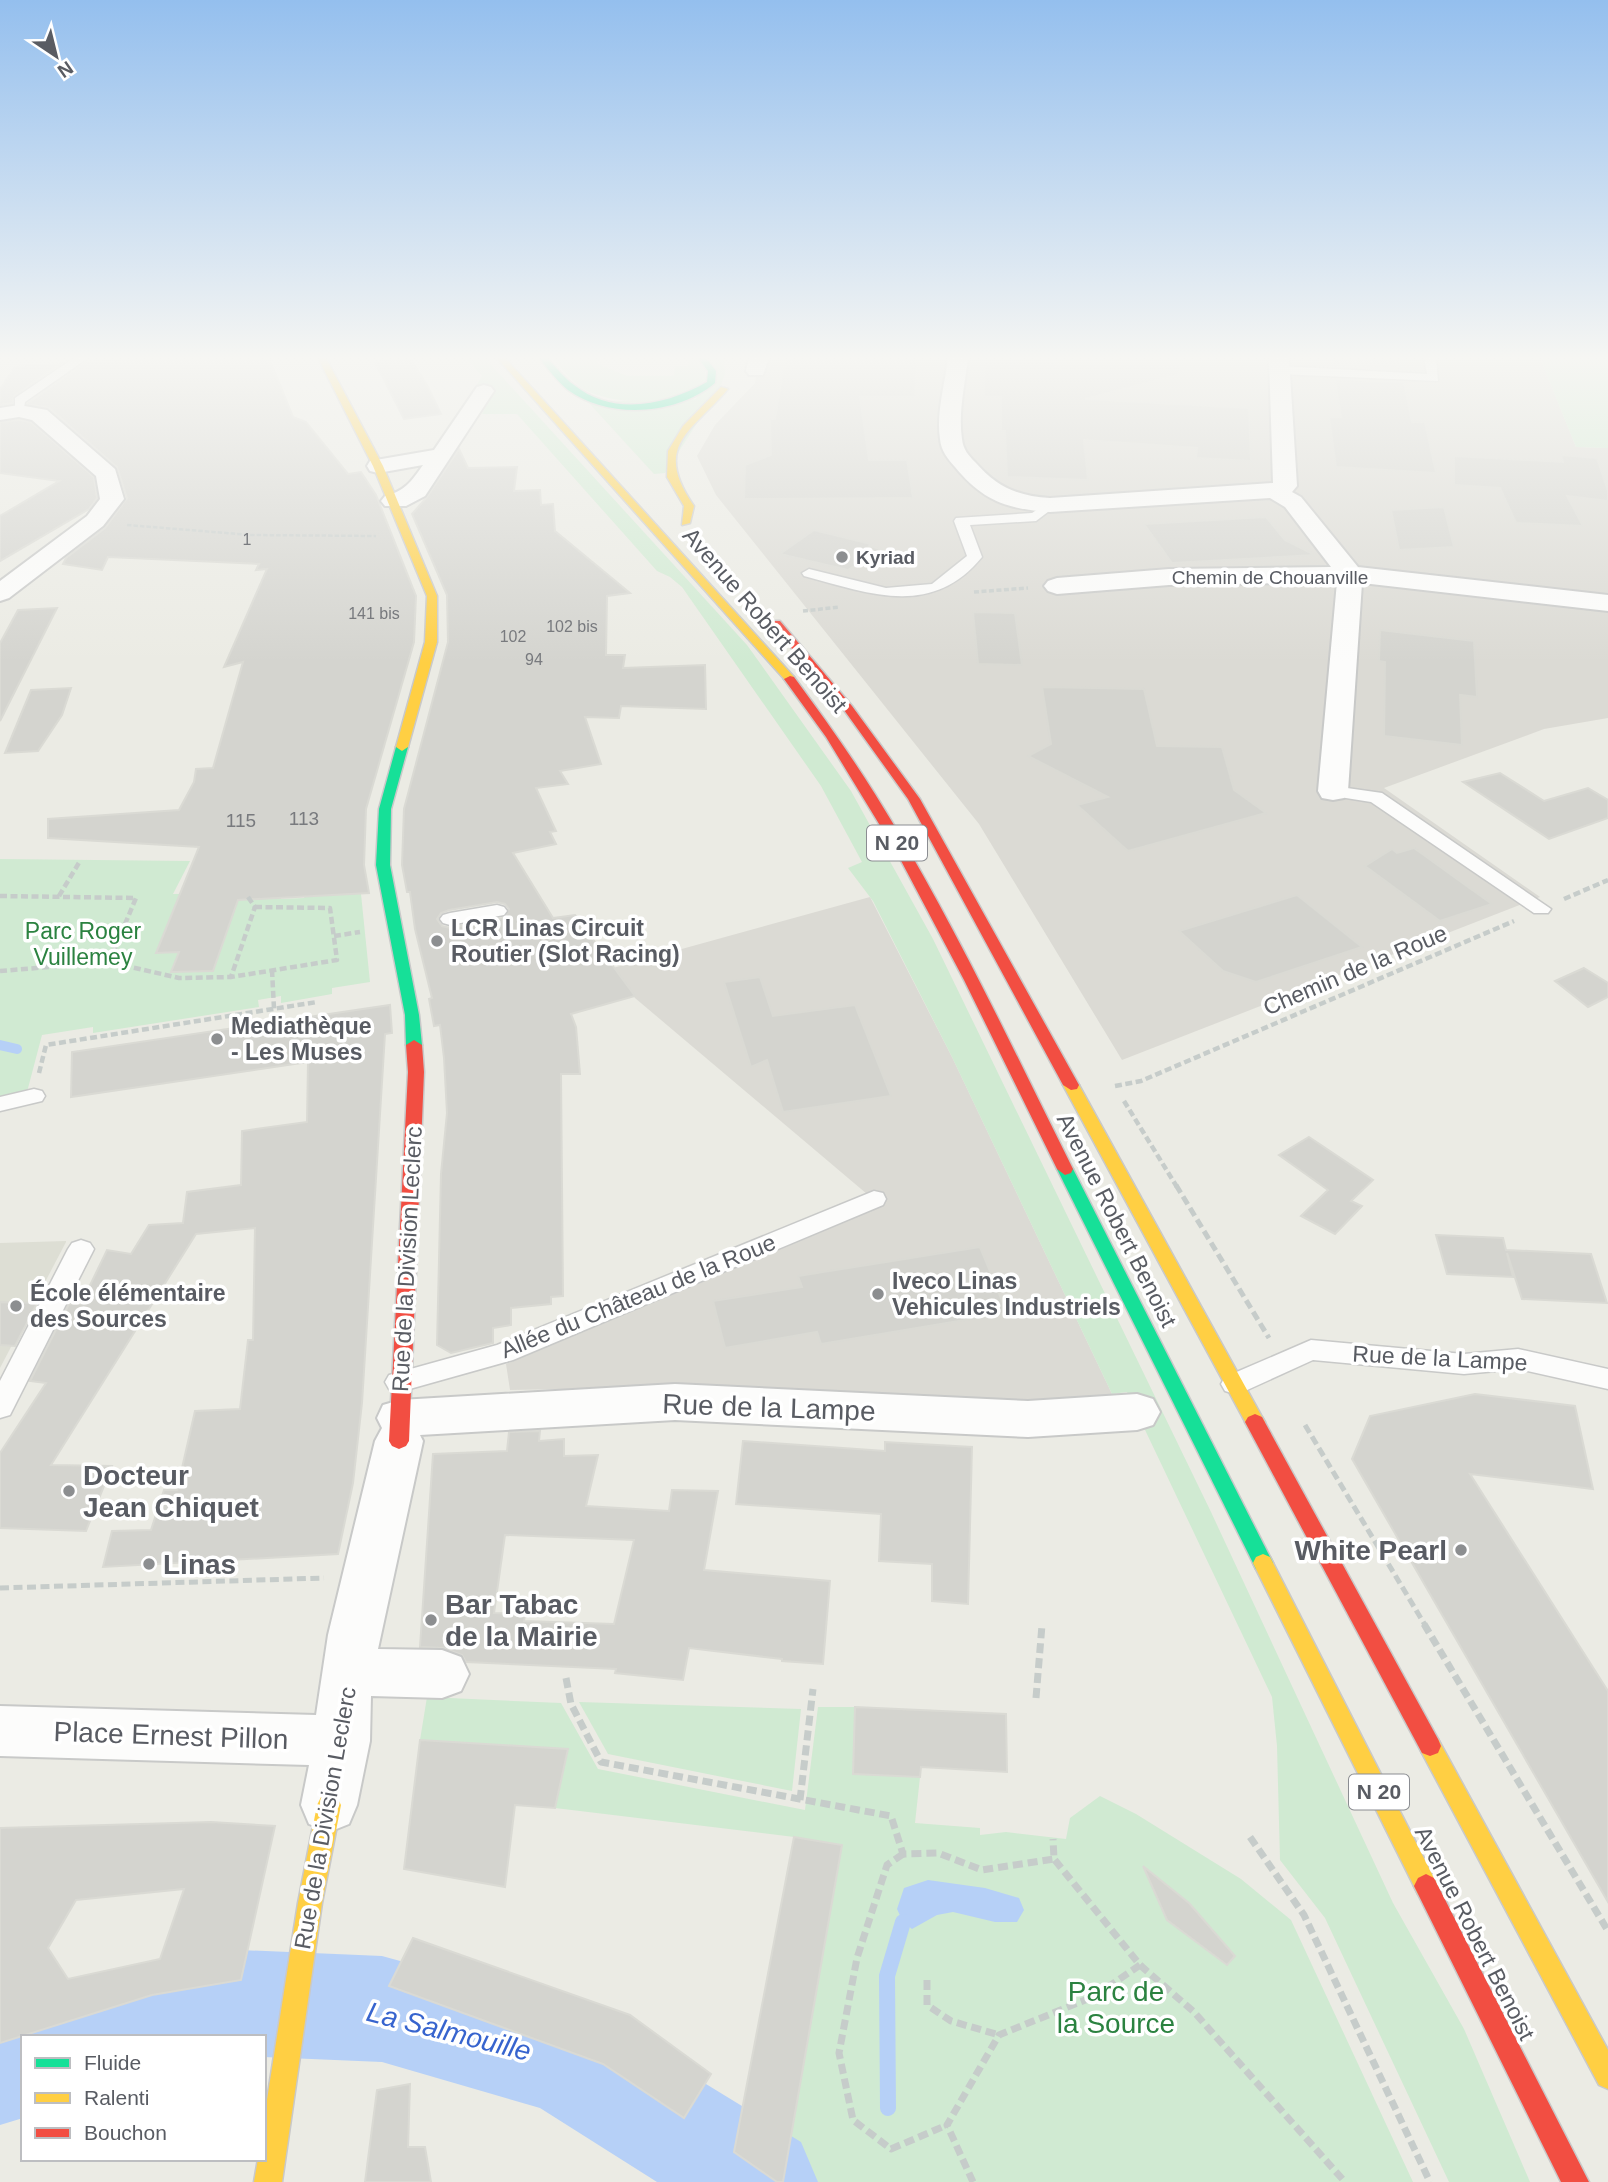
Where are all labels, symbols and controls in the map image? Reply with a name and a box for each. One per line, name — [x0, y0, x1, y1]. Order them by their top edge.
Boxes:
north arrow — [21, 21, 91, 91]
text: N — [54, 57, 77, 82]
street label: Avenue Robert Benoist — [678, 522, 853, 718]
house number: 1 — [243, 531, 252, 548]
place label: Kyriad — [856, 547, 915, 568]
marker: Kyriad — [834, 549, 850, 565]
street label: Chemin de Chouanville — [1172, 567, 1368, 588]
house number: 141 bis — [348, 605, 400, 622]
house number: 102 bis — [546, 618, 598, 635]
house number: 102 — [500, 628, 526, 645]
house number: 94 — [525, 651, 543, 668]
house number: 113 — [289, 808, 319, 829]
house number: 115 — [226, 810, 256, 831]
road number: N 20 — [867, 826, 927, 860]
place label: LCR Linas Circuit Routier (Slot Racing) — [451, 915, 680, 967]
park label: Parc Roger Vuillemey — [25, 918, 142, 970]
street label: Chemin de la Roue — [1259, 920, 1451, 1020]
marker: LCR Linas Circuit Routier (Slot Racing) — [429, 933, 445, 949]
place label: Mediathèque - Les Muses — [231, 1013, 372, 1065]
marker: Mediathèque - Les Muses — [209, 1031, 225, 1047]
street label: Avenue Robert Benoist — [1052, 1109, 1182, 1332]
street label: Rue de la Division Leclerc — [387, 1126, 427, 1392]
street label: Allée du Château de la Roue — [497, 1229, 779, 1363]
place label: Iveco Linas Vehicules Industriels — [892, 1268, 1121, 1320]
place label: École élémentaire des Sources — [30, 1279, 226, 1332]
marker: Iveco Linas Vehicules Industriels — [870, 1286, 886, 1302]
marker: École élémentaire des Sources — [8, 1298, 24, 1314]
street label: Rue de la Lampe — [1352, 1340, 1528, 1376]
street label: Rue de la Lampe — [662, 1388, 876, 1427]
place label: Docteur Jean Chiquet — [83, 1460, 259, 1523]
marker: Docteur Jean Chiquet — [61, 1483, 77, 1499]
place label: White Pearl — [1295, 1535, 1447, 1566]
marker: White Pearl — [1453, 1542, 1469, 1558]
place label: Linas — [163, 1549, 236, 1580]
marker: Linas — [141, 1556, 157, 1572]
place label: Bar Tabac de la Mairie — [445, 1589, 598, 1652]
marker: Bar Tabac de la Mairie — [423, 1612, 439, 1628]
street label: Rue de la Division Leclerc — [289, 1685, 361, 1951]
street label: Place Ernest Pillon — [53, 1716, 289, 1755]
road number: N 20 — [1349, 1774, 1409, 1810]
street label: Avenue Robert Benoist — [1410, 1822, 1540, 2045]
park label: Parc de la Source — [1057, 1976, 1175, 2039]
water label: La Salmouille — [364, 1996, 534, 2067]
legend — [21, 2035, 266, 2161]
text: Fluide — [84, 2051, 141, 2074]
text: Ralenti — [84, 2086, 149, 2109]
text: Bouchon — [84, 2121, 167, 2144]

